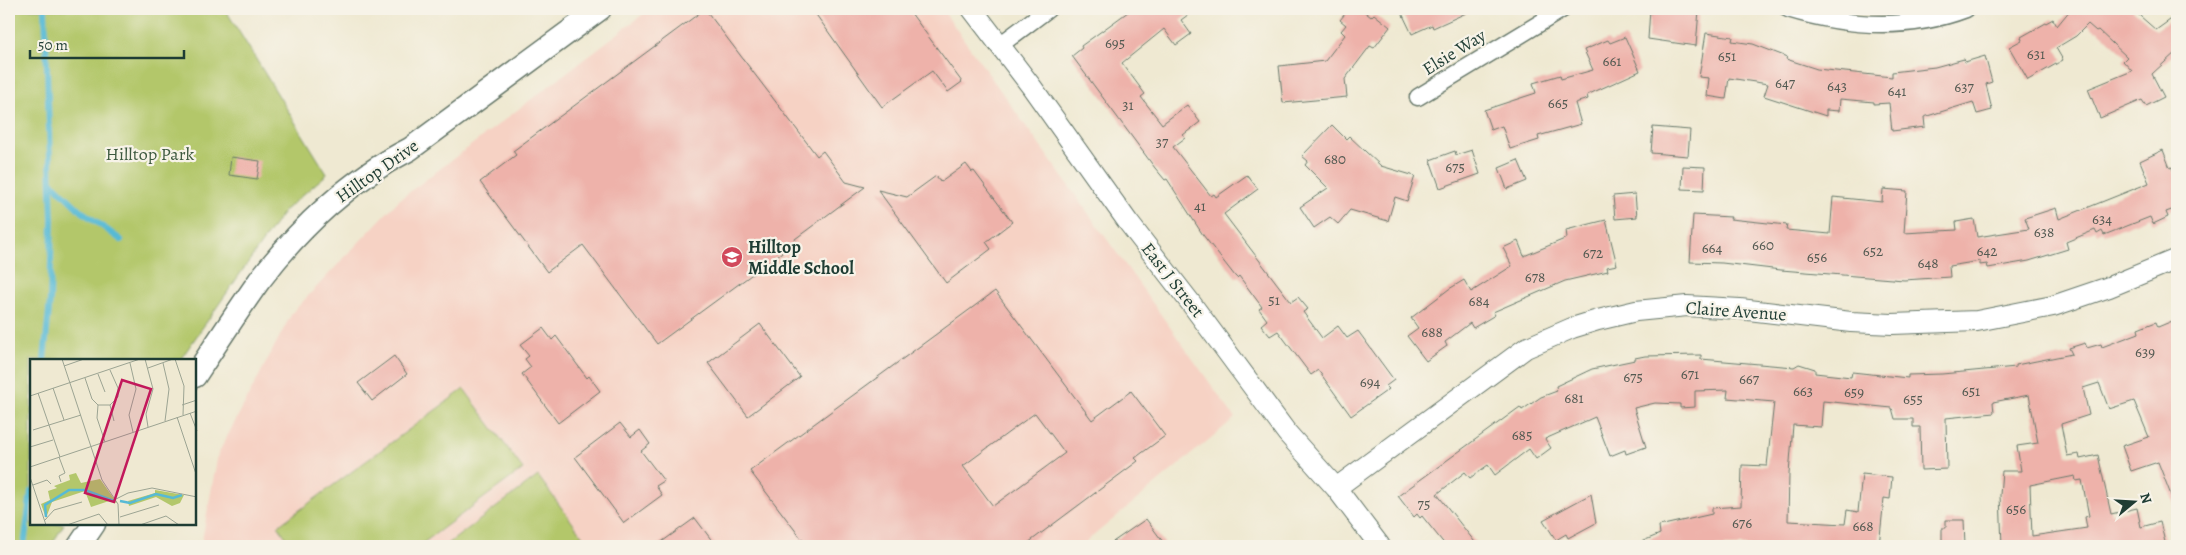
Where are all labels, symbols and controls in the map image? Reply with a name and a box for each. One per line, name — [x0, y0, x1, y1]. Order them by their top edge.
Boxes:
street label: Elsie Way — [1418, 23, 1491, 81]
scale bar — [30, 28, 184, 60]
house number: 695 — [1105, 33, 1125, 53]
text: 50 m — [38, 35, 68, 55]
house number: 631 — [2027, 44, 2045, 64]
house number: 651 — [1718, 46, 1736, 66]
house number: 661 — [1603, 51, 1622, 71]
house number: 647 — [1775, 73, 1796, 93]
house number: 643 — [1827, 76, 1847, 96]
house number: 637 — [1954, 77, 1974, 97]
house number: 641 — [1888, 81, 1906, 101]
house number: 665 — [1548, 93, 1568, 113]
house number: 31 — [1122, 95, 1134, 115]
house number: 37 — [1156, 132, 1169, 152]
street label: Hilltop Drive — [331, 134, 423, 208]
park label: Hilltop Park — [105, 142, 195, 166]
house number: 680 — [1324, 149, 1346, 169]
house number: 675 — [1445, 157, 1465, 177]
house number: 41 — [1194, 196, 1206, 216]
house number: 634 — [2092, 209, 2112, 229]
house number: 638 — [2034, 222, 2054, 242]
place label: Hilltop Middle School — [748, 235, 854, 280]
house number: 660 — [1752, 235, 1774, 255]
street label: East J Street — [1136, 237, 1210, 323]
house number: 664 — [1702, 238, 1723, 258]
house number: 652 — [1863, 241, 1883, 261]
house number: 642 — [1977, 241, 1997, 261]
house number: 672 — [1583, 243, 1603, 263]
school or university icon: Hilltop Middle School — [720, 245, 744, 269]
house number: 656 — [1807, 247, 1827, 267]
house number: 648 — [1917, 253, 1939, 273]
house number: 678 — [1525, 267, 1545, 287]
house number: 51 — [1268, 290, 1280, 310]
house number: 684 — [1468, 291, 1490, 311]
street label: Claire Avenue — [1685, 296, 1787, 326]
house number: 688 — [1421, 322, 1443, 342]
house number: 639 — [2135, 342, 2155, 362]
inset map — [30, 359, 196, 525]
house number: 671 — [1681, 364, 1699, 384]
house number: 675 — [1623, 367, 1643, 387]
house number: 667 — [1739, 369, 1760, 389]
house number: 694 — [1360, 372, 1380, 392]
house number: 663 — [1793, 381, 1813, 401]
house number: 651 — [1962, 381, 1980, 401]
house number: 659 — [1844, 382, 1864, 402]
house number: 681 — [1564, 388, 1584, 408]
house number: 655 — [1903, 389, 1923, 409]
house number: 685 — [1512, 425, 1532, 445]
north arrow — [2108, 478, 2158, 528]
text: N — [2135, 490, 2156, 506]
house number: 75 — [1418, 494, 1430, 514]
house number: 656 — [2006, 499, 2026, 519]
house number: 676 — [1732, 513, 1752, 533]
house number: 668 — [1852, 516, 1874, 536]

